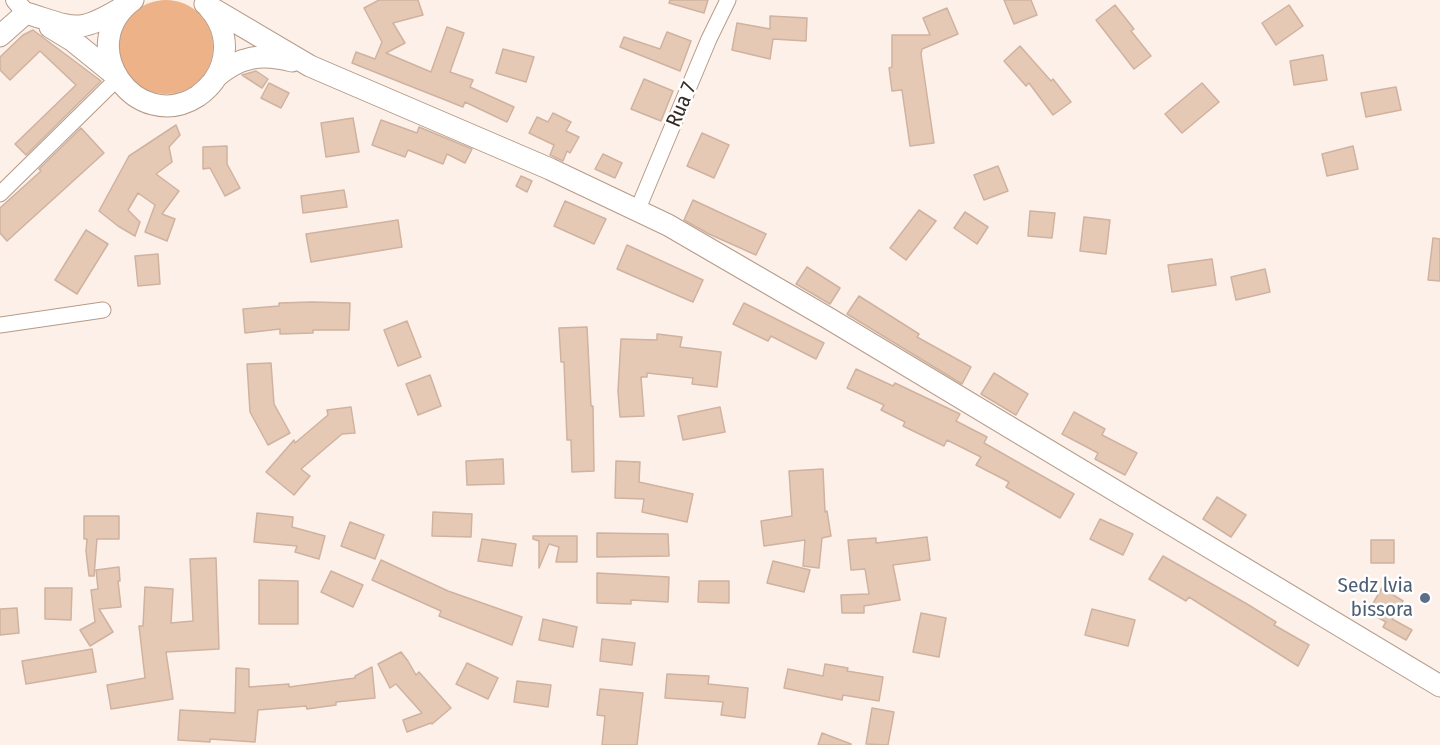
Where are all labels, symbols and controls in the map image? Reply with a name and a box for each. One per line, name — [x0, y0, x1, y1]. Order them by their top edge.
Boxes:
street label: Rua 7 — [661, 79, 703, 131]
place label: Sedz lvia bissora — [1337, 573, 1413, 623]
marker: Sedz lvia bissora — [1418, 591, 1432, 605]

